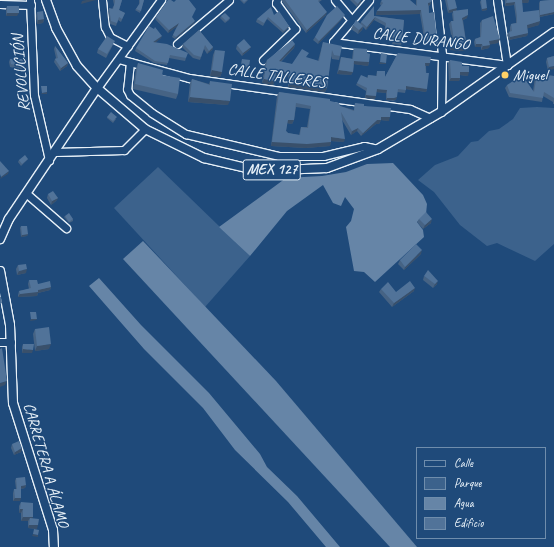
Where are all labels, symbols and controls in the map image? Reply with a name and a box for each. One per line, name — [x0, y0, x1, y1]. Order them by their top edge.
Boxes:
street label: CALLE DURANGO — [372, 24, 470, 54]
street label: REVOLUCIÓN — [8, 34, 34, 112]
street label: CALLE TALLERES — [227, 60, 327, 92]
place label: Miguel — [513, 65, 547, 85]
marker: Miguel — [500, 70, 510, 80]
road number: MEX 127 — [242, 157, 302, 183]
street label: CARRETERA A ÁLAMO — [19, 400, 73, 530]
legend — [416, 447, 546, 539]
text: Calle — [454, 455, 473, 471]
text: Parque — [454, 475, 482, 491]
text: Agua — [454, 495, 474, 511]
text: Edificio — [454, 515, 484, 531]

